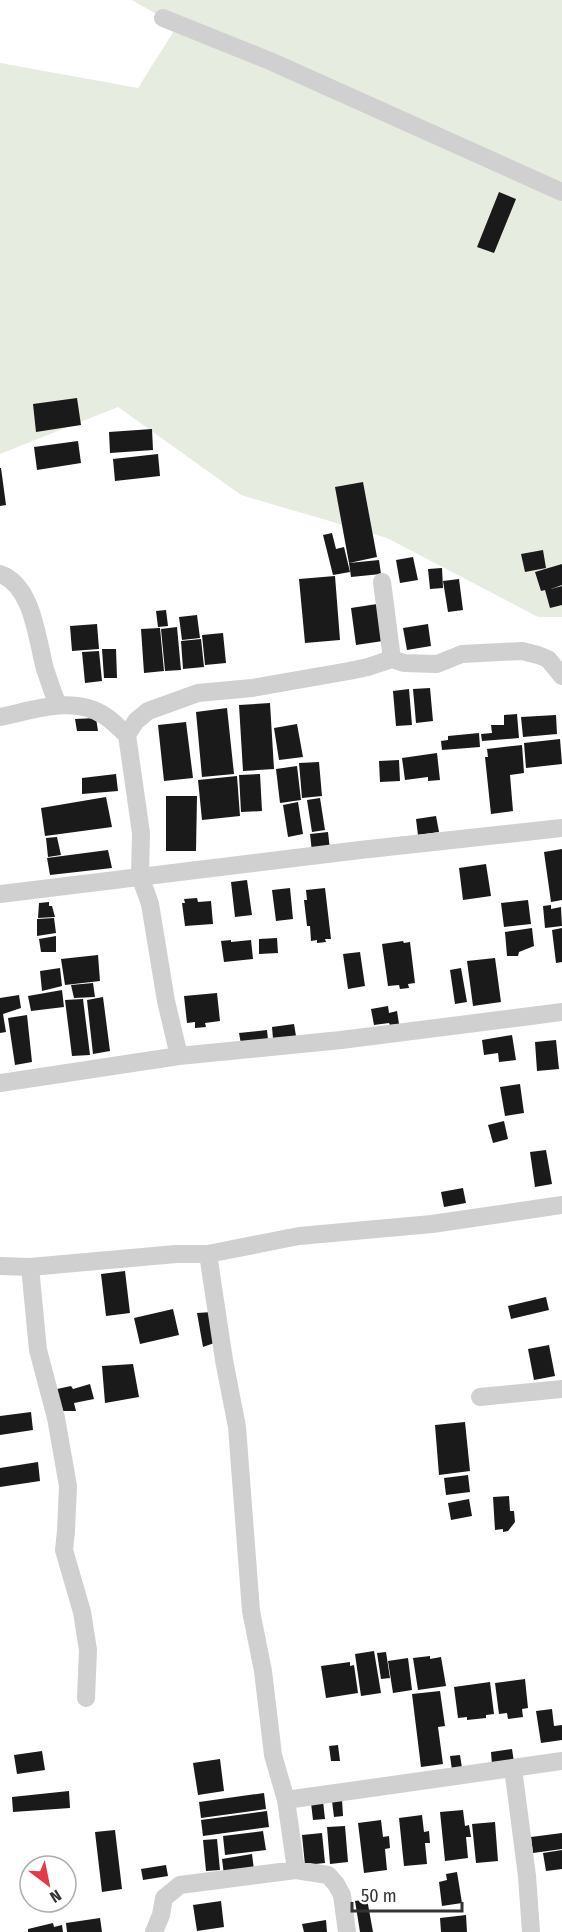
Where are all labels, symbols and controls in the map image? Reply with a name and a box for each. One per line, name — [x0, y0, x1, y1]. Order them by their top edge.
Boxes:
north arrow — [18, 1854, 78, 1914]
scale bar — [352, 1875, 462, 1913]
text: 50 m — [361, 1885, 397, 1907]
text: N — [47, 1886, 65, 1907]

